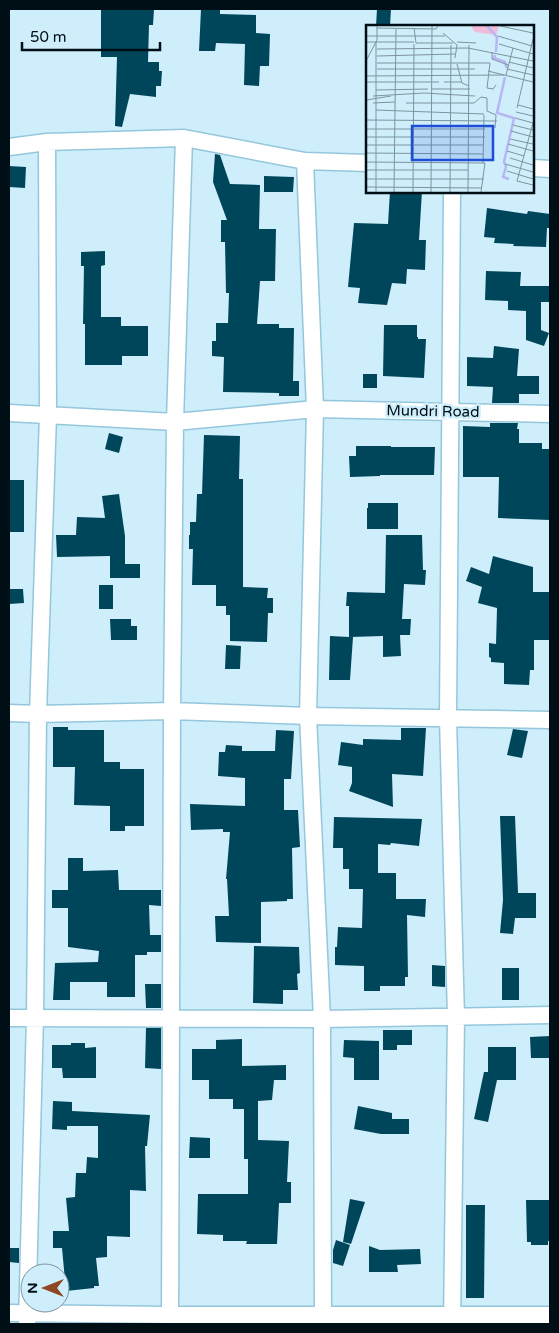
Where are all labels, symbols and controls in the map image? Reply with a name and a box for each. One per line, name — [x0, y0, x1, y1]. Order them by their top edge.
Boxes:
scale bar — [22, 20, 160, 52]
inset map — [366, 25, 534, 192]
text: 50 m — [30, 28, 67, 46]
street label: Mundri Road — [386, 401, 480, 421]
north arrow — [20, 1263, 70, 1313]
text: N — [24, 1282, 41, 1294]

